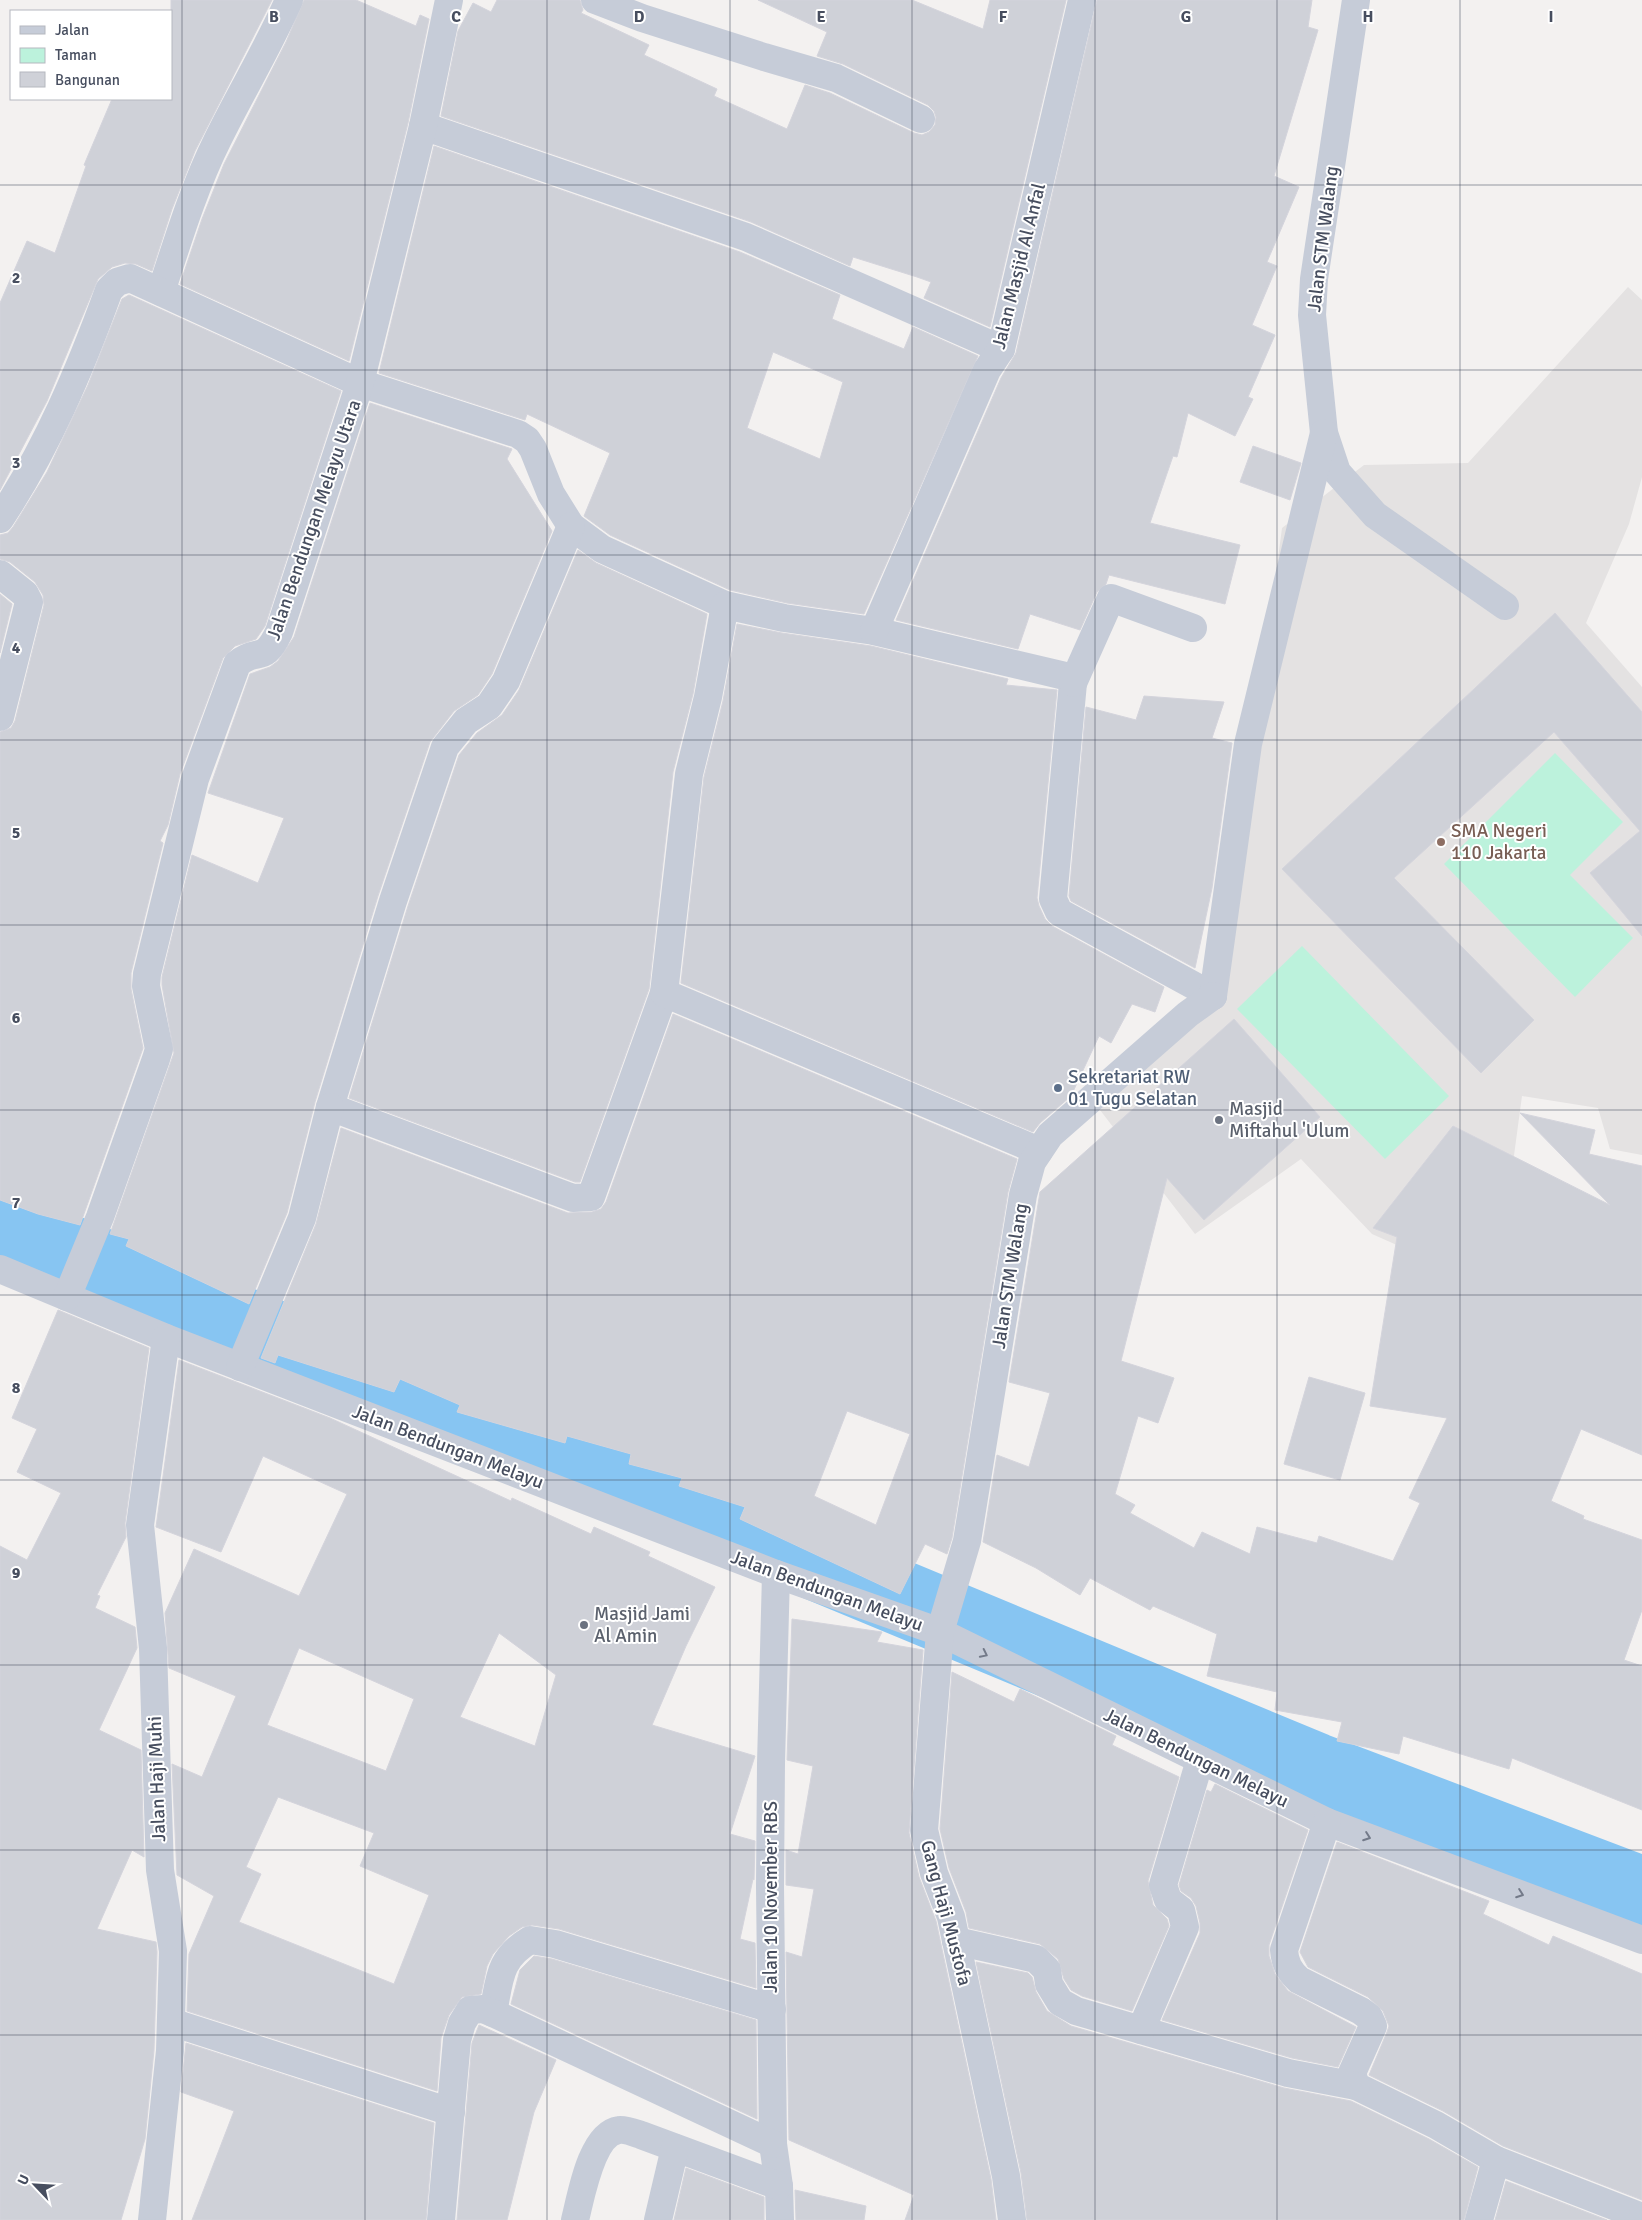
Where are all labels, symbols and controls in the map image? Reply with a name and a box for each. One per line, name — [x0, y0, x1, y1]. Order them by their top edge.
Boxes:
text: B — [269, 7, 279, 27]
text: C — [451, 7, 461, 27]
text: D — [634, 7, 645, 27]
text: E — [816, 7, 826, 27]
text: F — [999, 7, 1008, 27]
text: G — [1181, 7, 1191, 27]
text: H — [1363, 7, 1373, 27]
text: I — [1548, 7, 1554, 27]
legend — [10, 10, 172, 100]
text: Jalan — [55, 21, 89, 39]
text: Taman — [55, 46, 97, 64]
text: Bangunan — [55, 71, 120, 89]
street label: Jalan STM Walang — [1302, 165, 1344, 313]
street label: Jalan Masjid Al Anfal — [987, 181, 1051, 351]
text: 2 — [12, 268, 20, 288]
street label: Jalan Bendungan Melayu Utara — [262, 397, 366, 643]
text: 3 — [12, 453, 20, 473]
text: 4 — [12, 638, 21, 658]
place label: SMA Negeri 110 Jakarta — [1451, 819, 1547, 865]
text: 5 — [12, 823, 20, 843]
marker: SMA Negeri 110 Jakarta — [1435, 836, 1447, 848]
text: 6 — [12, 1008, 21, 1028]
place label: Sekretariat RW 01 Tugu Selatan — [1068, 1065, 1197, 1111]
marker: Sekretariat RW 01 Tugu Selatan — [1052, 1082, 1064, 1094]
place label: Masjid Miftahul 'Ulum — [1229, 1097, 1349, 1143]
marker: Masjid Miftahul 'Ulum — [1213, 1114, 1225, 1126]
text: 7 — [12, 1193, 21, 1213]
street label: Jalan STM Walang — [987, 1202, 1033, 1350]
text: 8 — [12, 1378, 21, 1398]
street label: Jalan Bendungan Melayu — [349, 1399, 547, 1495]
street label: Jalan Bendungan Melayu — [728, 1545, 926, 1637]
text: 9 — [12, 1563, 21, 1583]
place label: Masjid Jami Al Amin — [594, 1602, 690, 1648]
marker: Masjid Jami Al Amin — [578, 1619, 590, 1631]
one-way arrow — [979, 1648, 988, 1658]
street label: Jalan Bendungan Melayu — [1100, 1703, 1292, 1813]
street label: Jalan Haji Muhi — [143, 1716, 171, 1842]
street label: Jalan 10 November RBS — [759, 1801, 783, 1993]
one-way arrow — [1362, 1831, 1371, 1841]
street label: Gang Haji Mustofa — [915, 1838, 977, 1988]
one-way arrow — [1515, 1888, 1523, 1898]
north arrow — [10, 2160, 60, 2210]
text: U — [14, 2172, 33, 2188]

